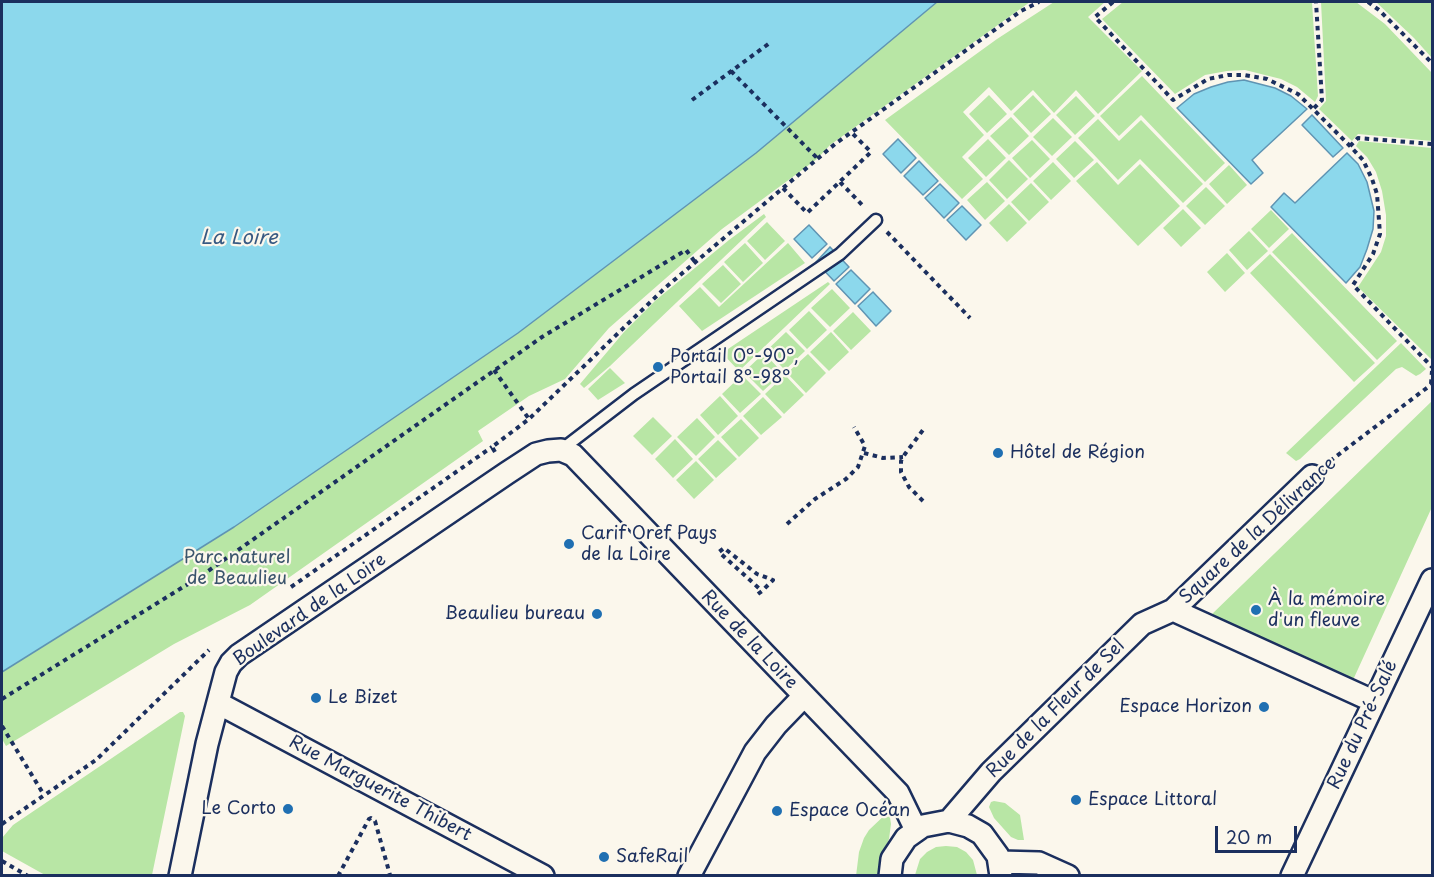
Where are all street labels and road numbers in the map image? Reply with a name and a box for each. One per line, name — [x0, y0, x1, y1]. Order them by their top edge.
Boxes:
street label: Square de la Délivrance — [1175, 453, 1341, 609]
street label: Boulevard de la Loire — [229, 549, 391, 671]
street label: Rue de la Loire — [696, 586, 802, 694]
street label: Rue de la Fleur de Sel — [982, 635, 1130, 783]
street label: Rue du Pré-Salé — [1324, 657, 1402, 793]
street label: Rue Marguerite Thibert — [285, 732, 475, 846]

